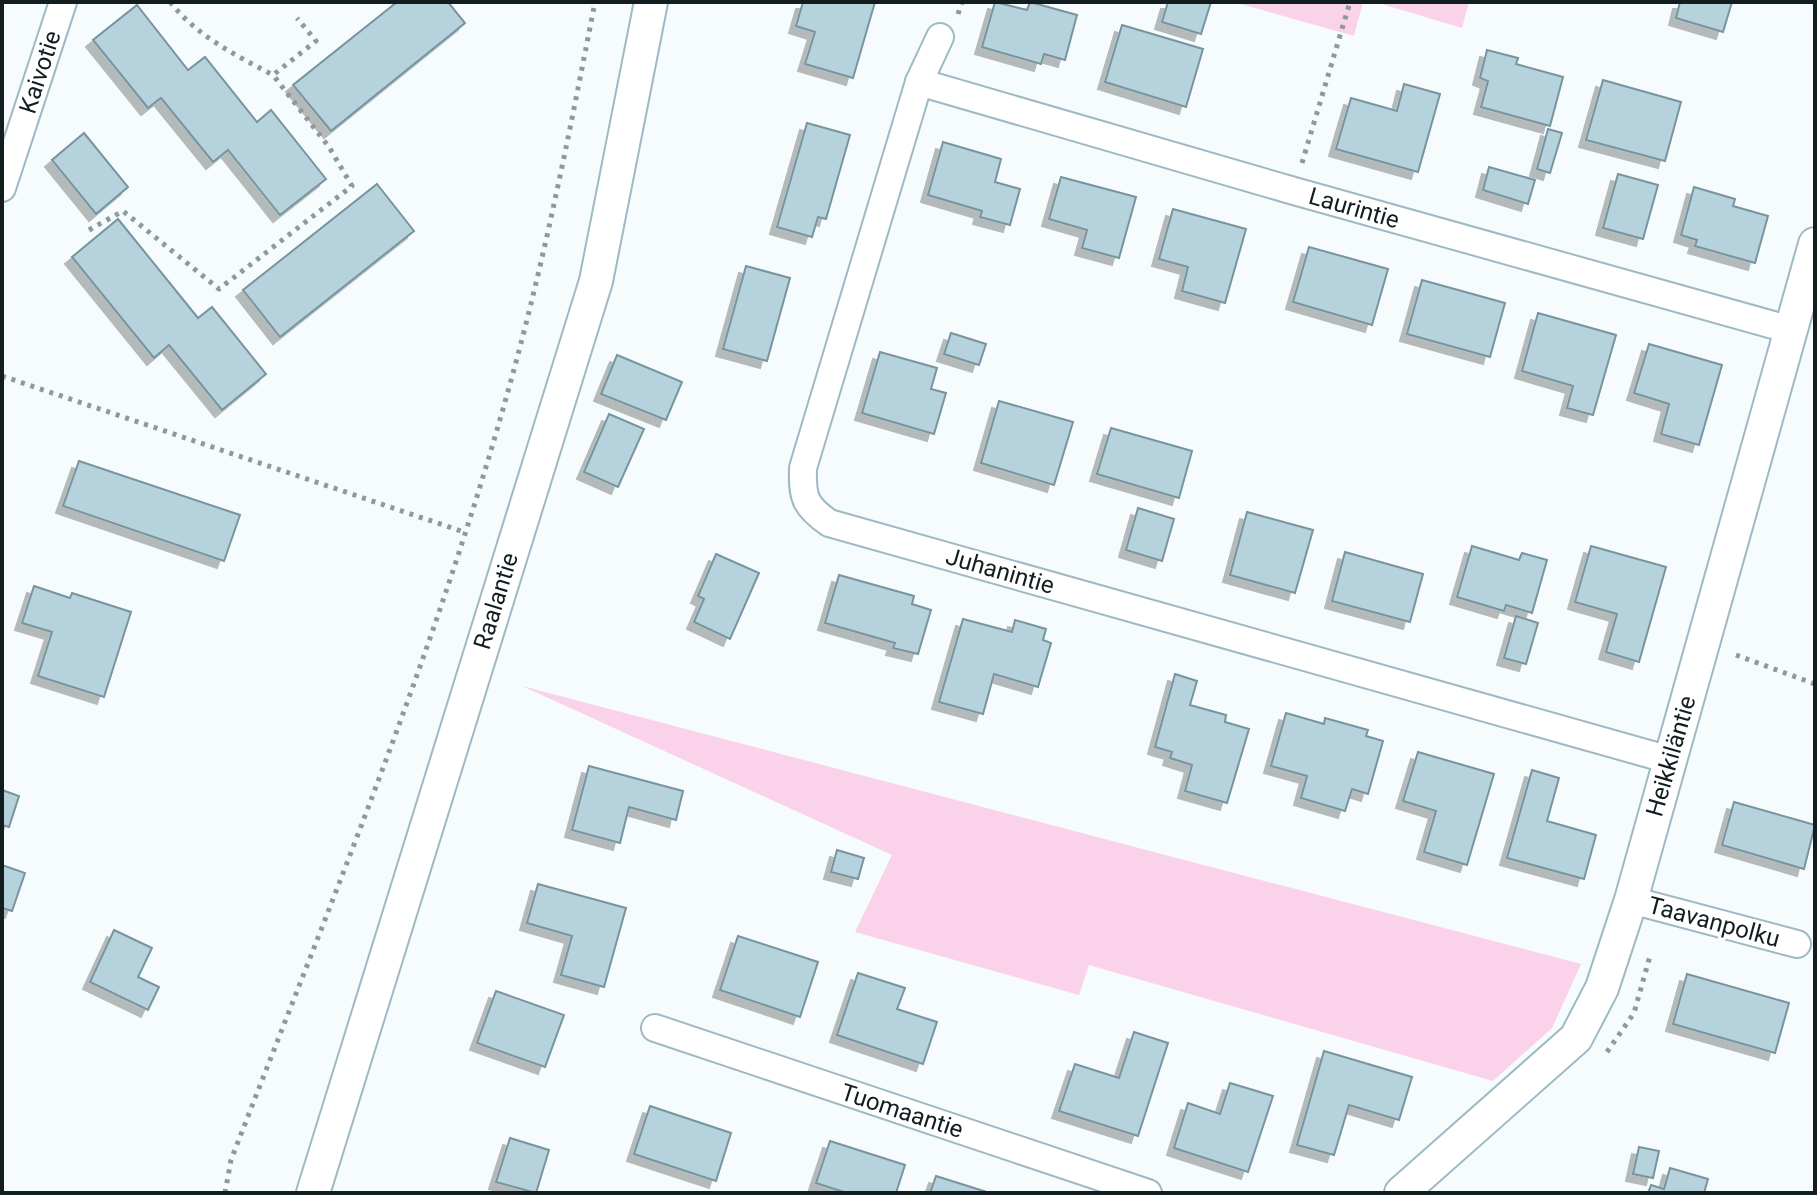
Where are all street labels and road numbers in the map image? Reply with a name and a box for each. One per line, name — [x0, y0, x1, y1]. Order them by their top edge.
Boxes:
street label: Kaivotie — [13, 27, 67, 117]
street label: Laurintie — [1306, 182, 1402, 234]
street label: Juhanintie — [943, 542, 1057, 600]
street label: Raalantie — [468, 549, 524, 653]
street label: Heikkiläntie — [1640, 692, 1702, 820]
street label: Taavanpolku — [1645, 891, 1783, 953]
street label: Tuomaantie — [837, 1078, 967, 1144]

